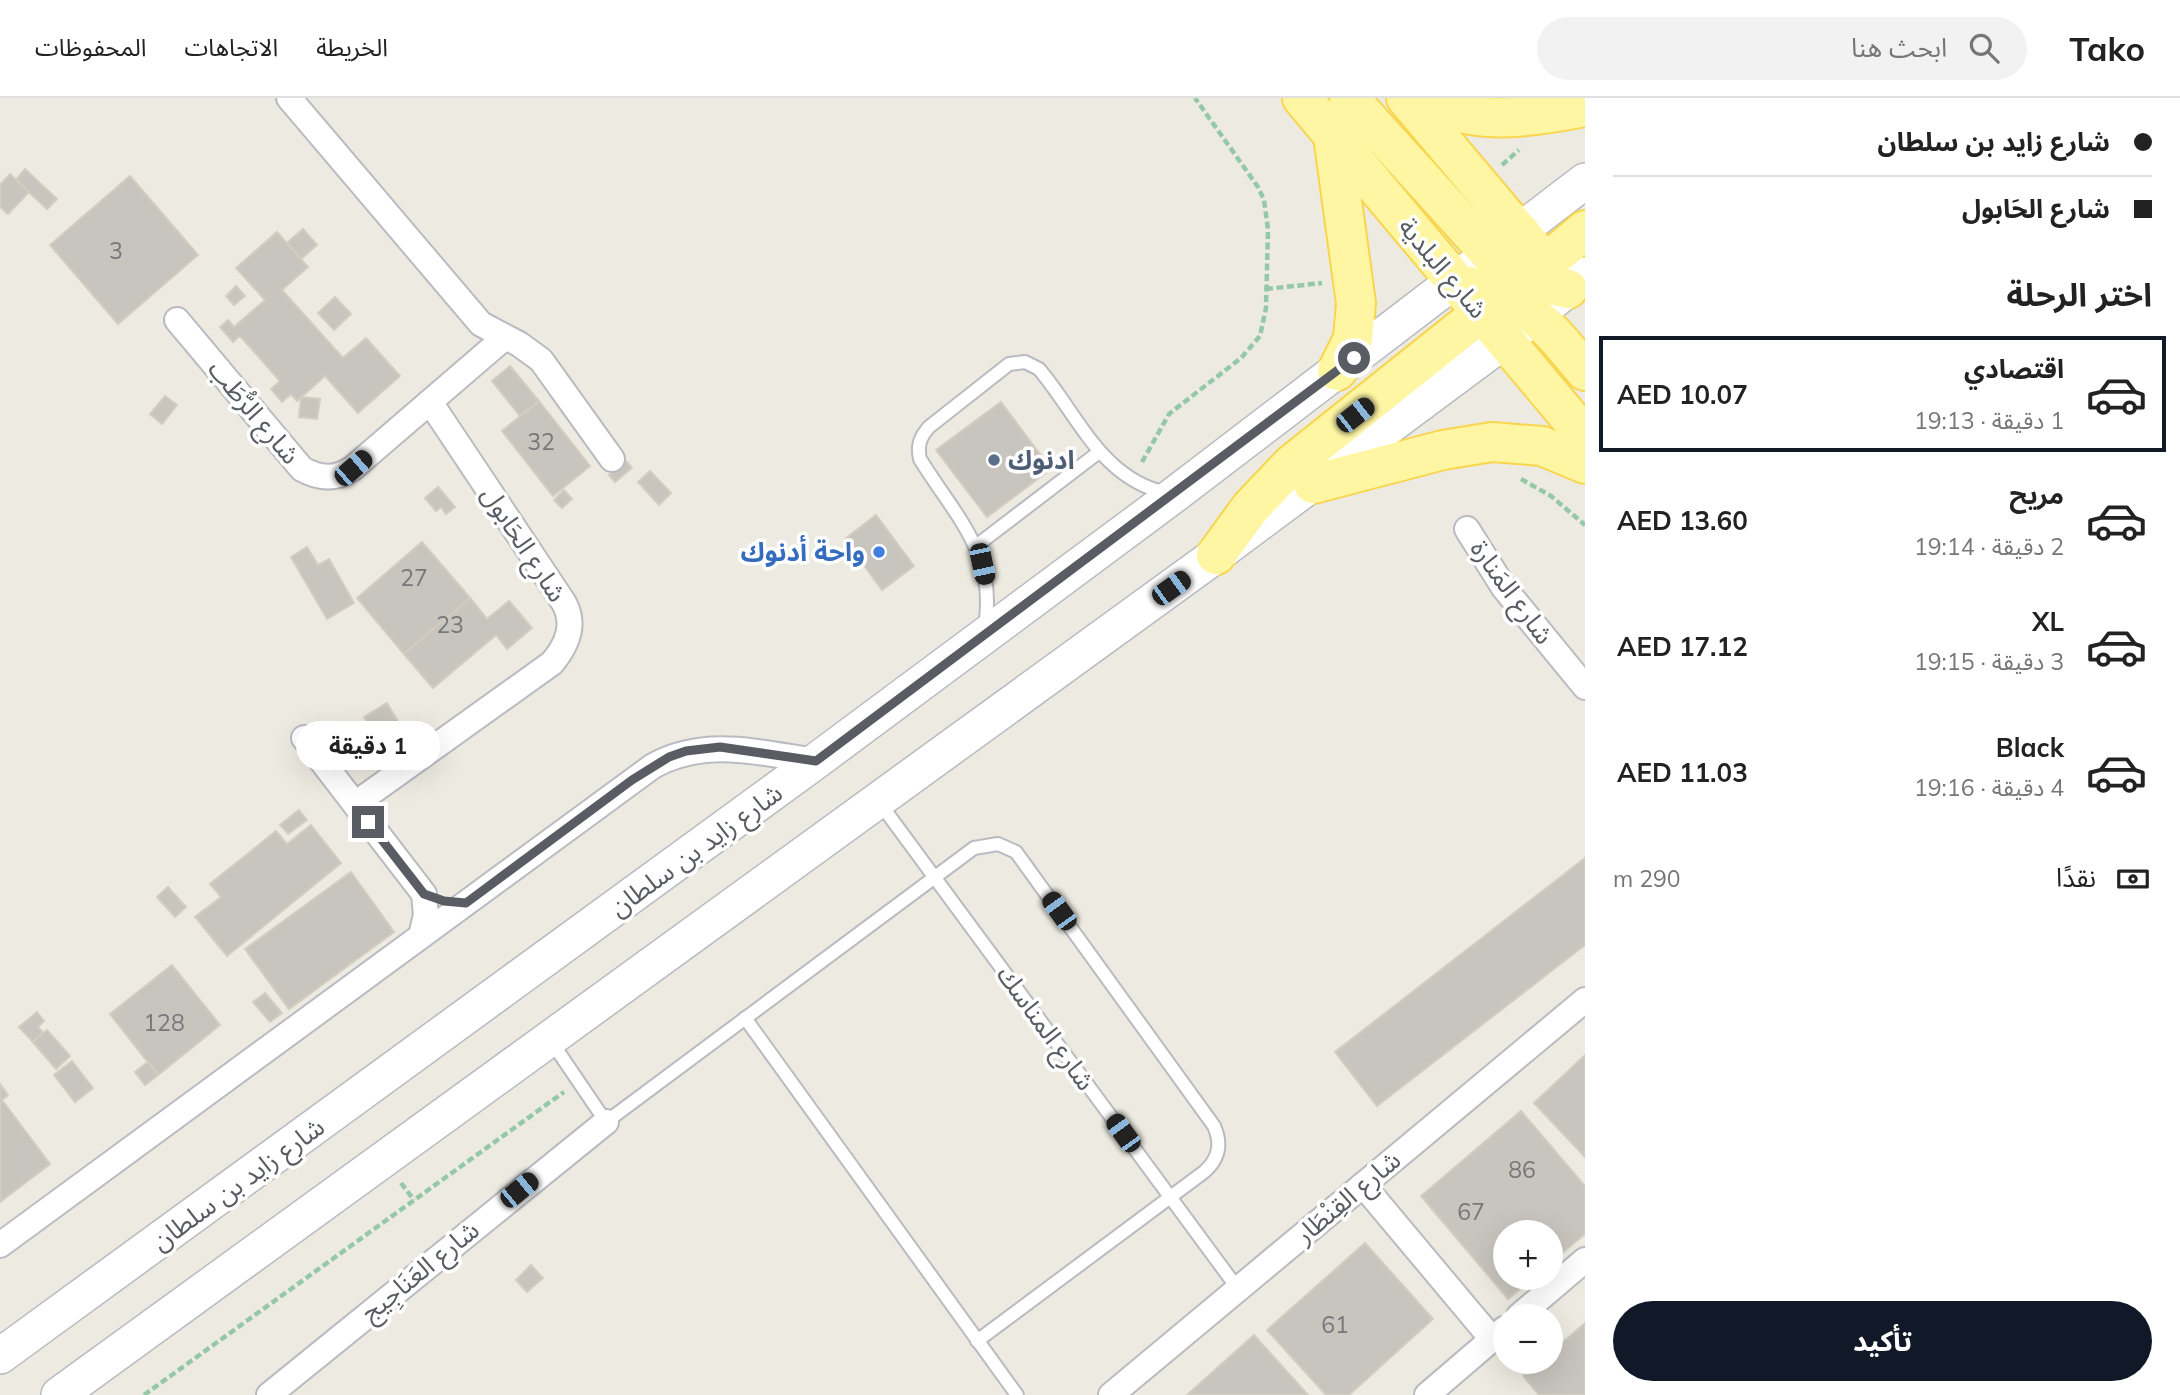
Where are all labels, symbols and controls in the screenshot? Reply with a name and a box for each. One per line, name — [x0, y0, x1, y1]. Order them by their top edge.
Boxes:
search box — [1537, 17, 2027, 80]
text: Tako — [2069, 28, 2145, 69]
icon: search — [1965, 29, 2003, 67]
text: ابحث هنا — [1851, 31, 1947, 64]
text: المحفوظات — [35, 32, 146, 62]
text: الاتجاهات — [184, 32, 278, 62]
text: الخريطة — [316, 32, 388, 62]
text: شارع زايد بن سلطان — [1877, 125, 2110, 158]
text: شارع الحَابول — [1962, 192, 2110, 225]
street label: شارع البلدية — [1389, 211, 1495, 327]
house number: 3 — [109, 236, 123, 265]
text: اختر الرحلة — [2007, 274, 2152, 314]
route start — [1338, 342, 1370, 374]
text: اقتصادي — [1964, 352, 2064, 385]
street label: شارع الرُّطَب — [199, 353, 308, 472]
icon: car — [2085, 363, 2148, 426]
text: AED 10.07 — [1617, 378, 1748, 411]
car — [1332, 394, 1379, 436]
text: 1 دقيقة · 19:13 — [1914, 406, 2064, 435]
house number: 32 — [527, 427, 555, 456]
place label: ادنوك — [1008, 443, 1075, 476]
car — [331, 446, 376, 490]
marker: ادنوك — [986, 452, 1002, 468]
text: مريح — [2009, 478, 2064, 511]
street label: شارع الحَابول — [472, 479, 574, 610]
icon: car — [2085, 489, 2148, 552]
text: AED 13.60 — [1617, 504, 1748, 537]
text: 2 دقيقة · 19:14 — [1914, 532, 2064, 561]
street label: شارع المَنارة — [1461, 533, 1561, 652]
place label: واحة أدنوك — [740, 535, 865, 568]
car — [968, 541, 997, 587]
marker: واحة أدنوك — [871, 544, 887, 560]
house number: 27 — [400, 563, 428, 592]
car — [1148, 567, 1195, 609]
text: XL — [2032, 605, 2064, 638]
house number: 23 — [436, 610, 464, 639]
icon: car — [2085, 615, 2148, 678]
text: AED 17.12 — [1617, 630, 1748, 663]
text: 3 دقيقة · 19:15 — [1914, 647, 2064, 676]
callout: 1 دقيقة — [296, 720, 440, 770]
text: 1 دقيقة — [329, 731, 407, 760]
text: Black — [1996, 731, 2064, 764]
icon: car — [2085, 741, 2148, 804]
text: AED 11.03 — [1617, 756, 1748, 789]
text: 4 دقيقة · 19:16 — [1914, 773, 2064, 802]
street label: شارع زايد بن سلطان — [603, 776, 790, 926]
route end — [352, 806, 384, 838]
icon: cash — [2114, 860, 2152, 898]
text: نقدًا — [2056, 861, 2096, 894]
text: 290 m — [1613, 864, 1681, 893]
car — [1039, 888, 1080, 934]
street label: شارع المناسك — [988, 959, 1103, 1098]
house number: 128 — [143, 1008, 185, 1037]
street label: شارع زايد بن سلطان — [145, 1110, 332, 1260]
car — [1103, 1110, 1144, 1156]
street label: شارع القِنْطَار — [1287, 1143, 1409, 1253]
house number: 86 — [1508, 1155, 1536, 1184]
car — [497, 1169, 542, 1211]
house number: 67 — [1457, 1197, 1485, 1226]
street label: شارع العَنَاجِيج — [354, 1213, 488, 1331]
map controls — [1493, 1220, 1563, 1374]
button: + — [1493, 1220, 1563, 1290]
button: تأكيد — [1613, 1301, 2152, 1381]
button: − — [1493, 1304, 1563, 1374]
house number: 61 — [1321, 1310, 1349, 1339]

